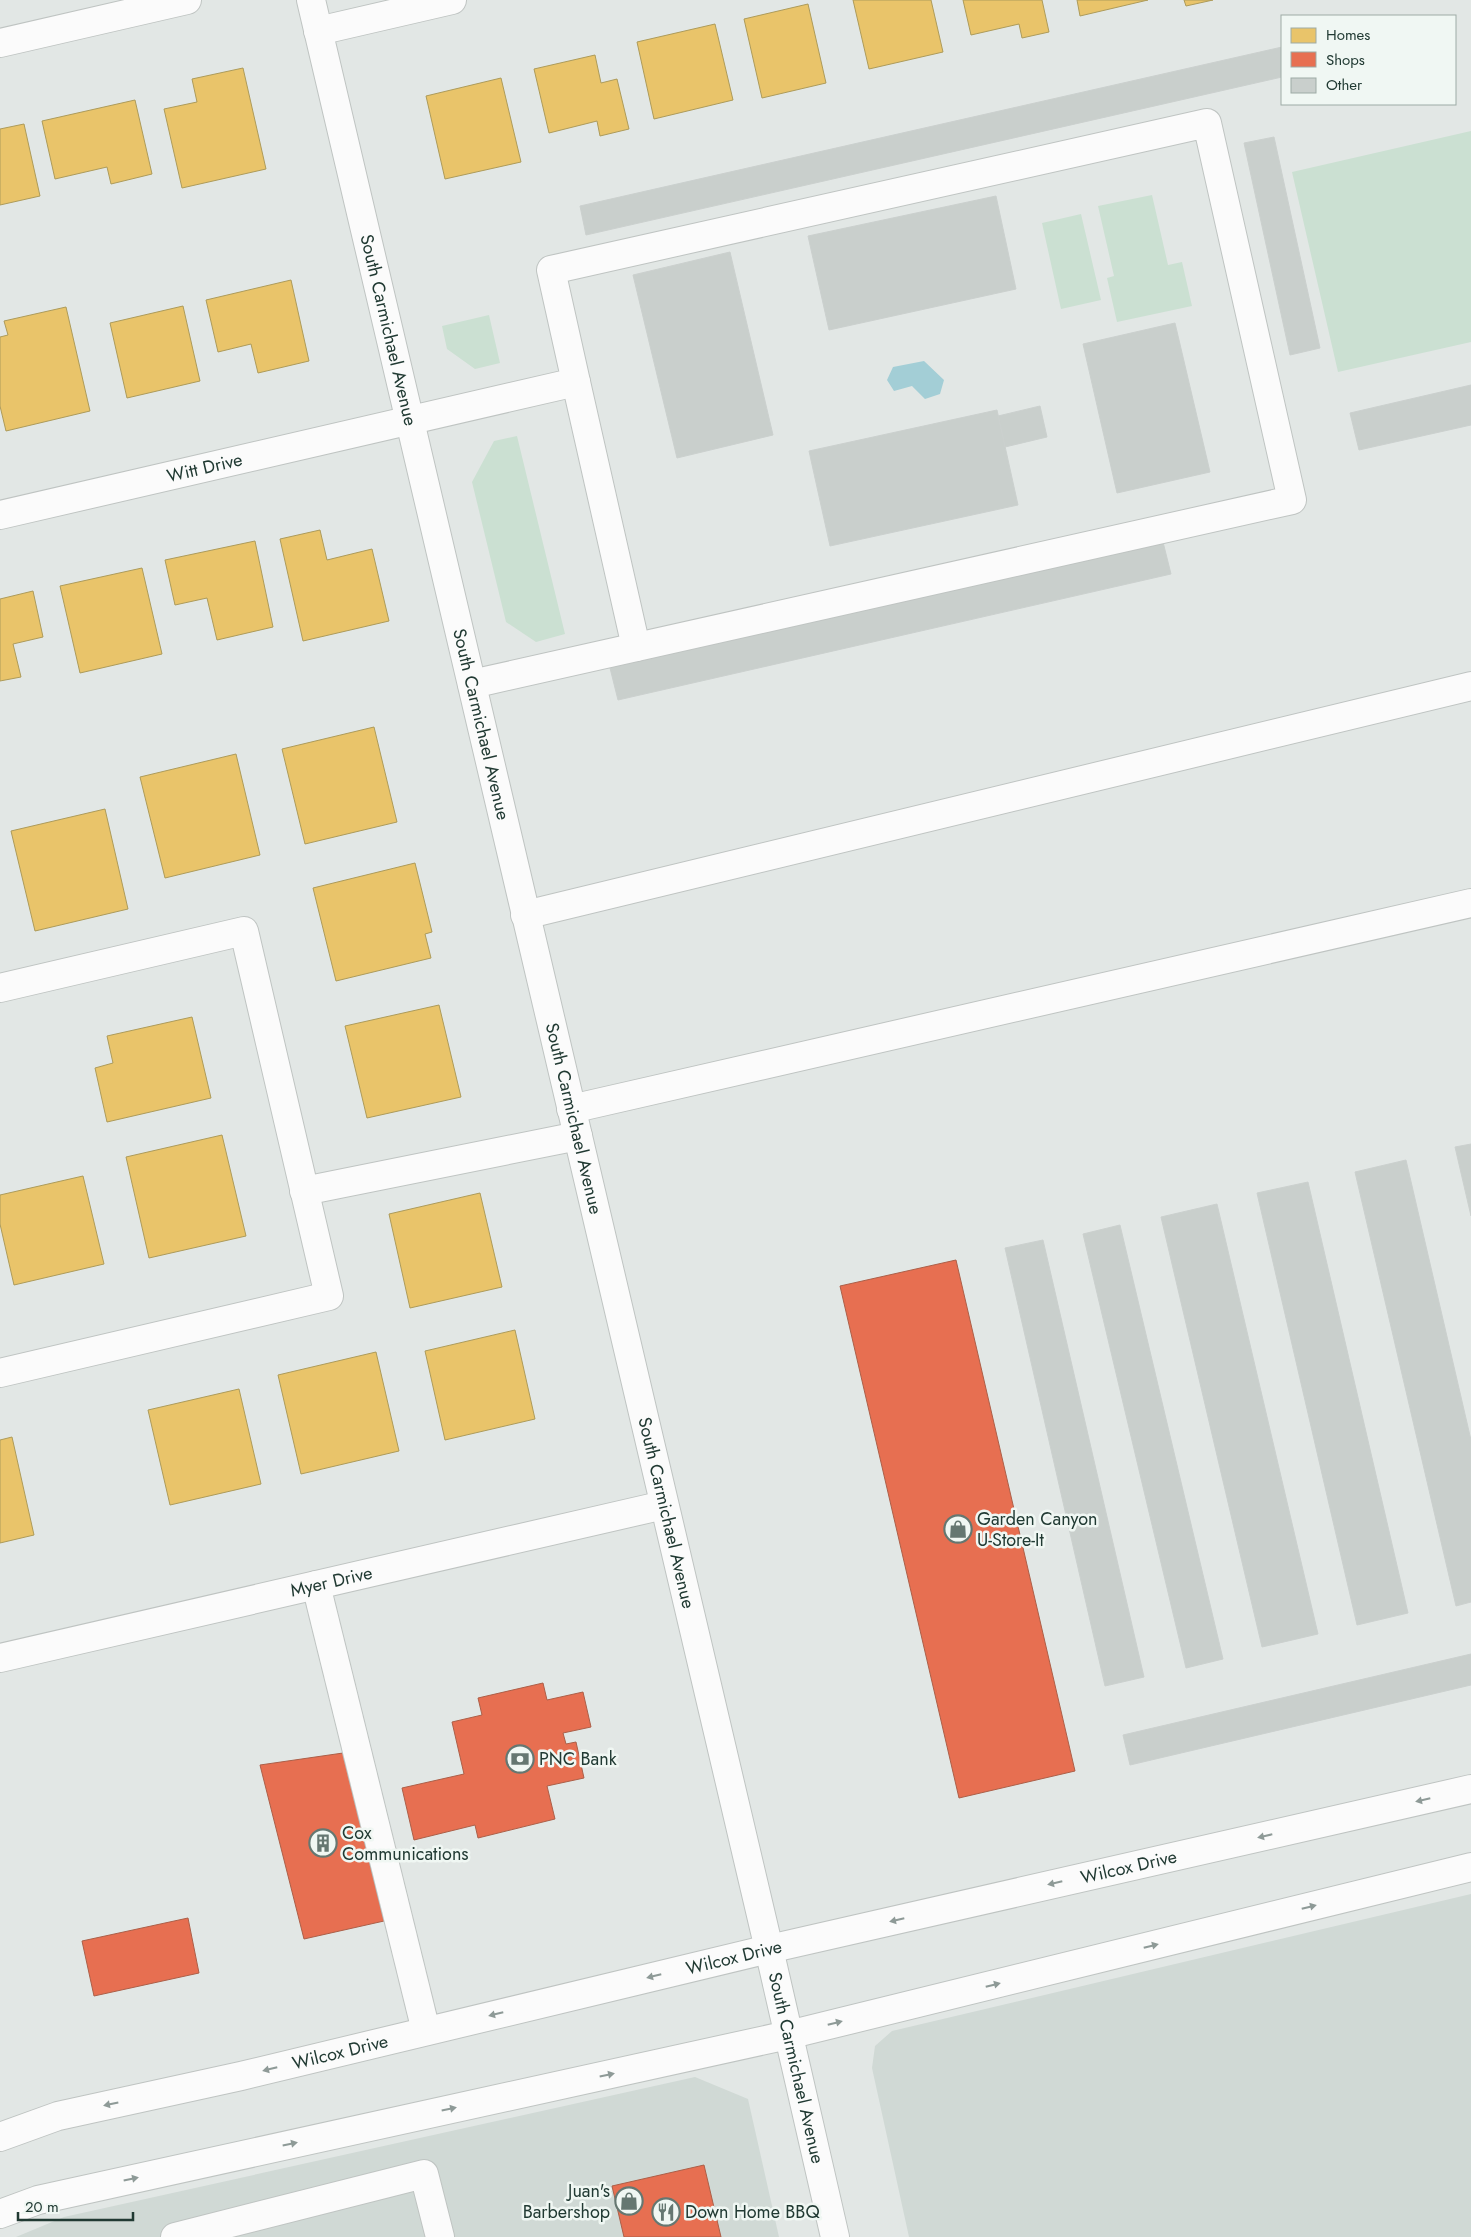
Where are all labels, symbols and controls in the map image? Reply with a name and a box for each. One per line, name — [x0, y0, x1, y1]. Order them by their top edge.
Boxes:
legend — [1281, 15, 1456, 105]
text: Homes — [1326, 24, 1370, 46]
text: Shops — [1326, 49, 1365, 71]
text: Other — [1326, 74, 1363, 96]
street label: South Carmichael Avenue — [353, 232, 424, 428]
street label: Witt Drive — [164, 446, 245, 489]
street label: South Carmichael Avenue — [446, 626, 516, 823]
street label: South Carmichael Avenue — [539, 1020, 609, 1217]
street label: South Carmichael Avenue — [631, 1414, 702, 1611]
place label: Garden Canyon U-Store-It — [977, 1506, 1097, 1553]
shop icon: Garden Canyon U-Store-It — [943, 1514, 973, 1544]
street label: Myer Drive — [288, 1560, 375, 1604]
bank icon: PNC Bank — [505, 1744, 535, 1774]
place label: PNC Bank — [539, 1746, 617, 1772]
one-way arrow — [1415, 1796, 1431, 1804]
place label: Cox Communications — [342, 1820, 469, 1867]
building icon: Cox Communications — [308, 1828, 338, 1858]
one-way arrow — [1258, 1832, 1273, 1840]
street label: Wilcox Drive — [1078, 1843, 1179, 1891]
one-way arrow — [1048, 1879, 1063, 1887]
one-way arrow — [1301, 1903, 1316, 1911]
one-way arrow — [889, 1916, 905, 1924]
street label: Wilcox Drive — [683, 1933, 784, 1982]
one-way arrow — [1143, 1942, 1158, 1950]
street label: South Carmichael Avenue — [762, 1969, 831, 2166]
one-way arrow — [646, 1972, 661, 1980]
one-way arrow — [985, 1981, 1000, 1989]
one-way arrow — [488, 2010, 503, 2018]
one-way arrow — [828, 2019, 843, 2027]
street label: Wilcox Drive — [290, 2028, 391, 2076]
one-way arrow — [262, 2065, 277, 2073]
one-way arrow — [600, 2070, 616, 2078]
one-way arrow — [102, 2101, 118, 2109]
one-way arrow — [441, 2105, 457, 2113]
one-way arrow — [282, 2140, 298, 2148]
one-way arrow — [124, 2175, 139, 2183]
place label: Juan's Barbershop — [523, 2178, 610, 2225]
shop icon: Juan's Barbershop — [614, 2186, 644, 2216]
scale bar — [18, 2190, 132, 2222]
text: 20 m — [25, 2196, 59, 2218]
restaurant icon: Down Home BBQ — [651, 2197, 681, 2227]
place label: Down Home BBQ — [685, 2199, 820, 2225]

